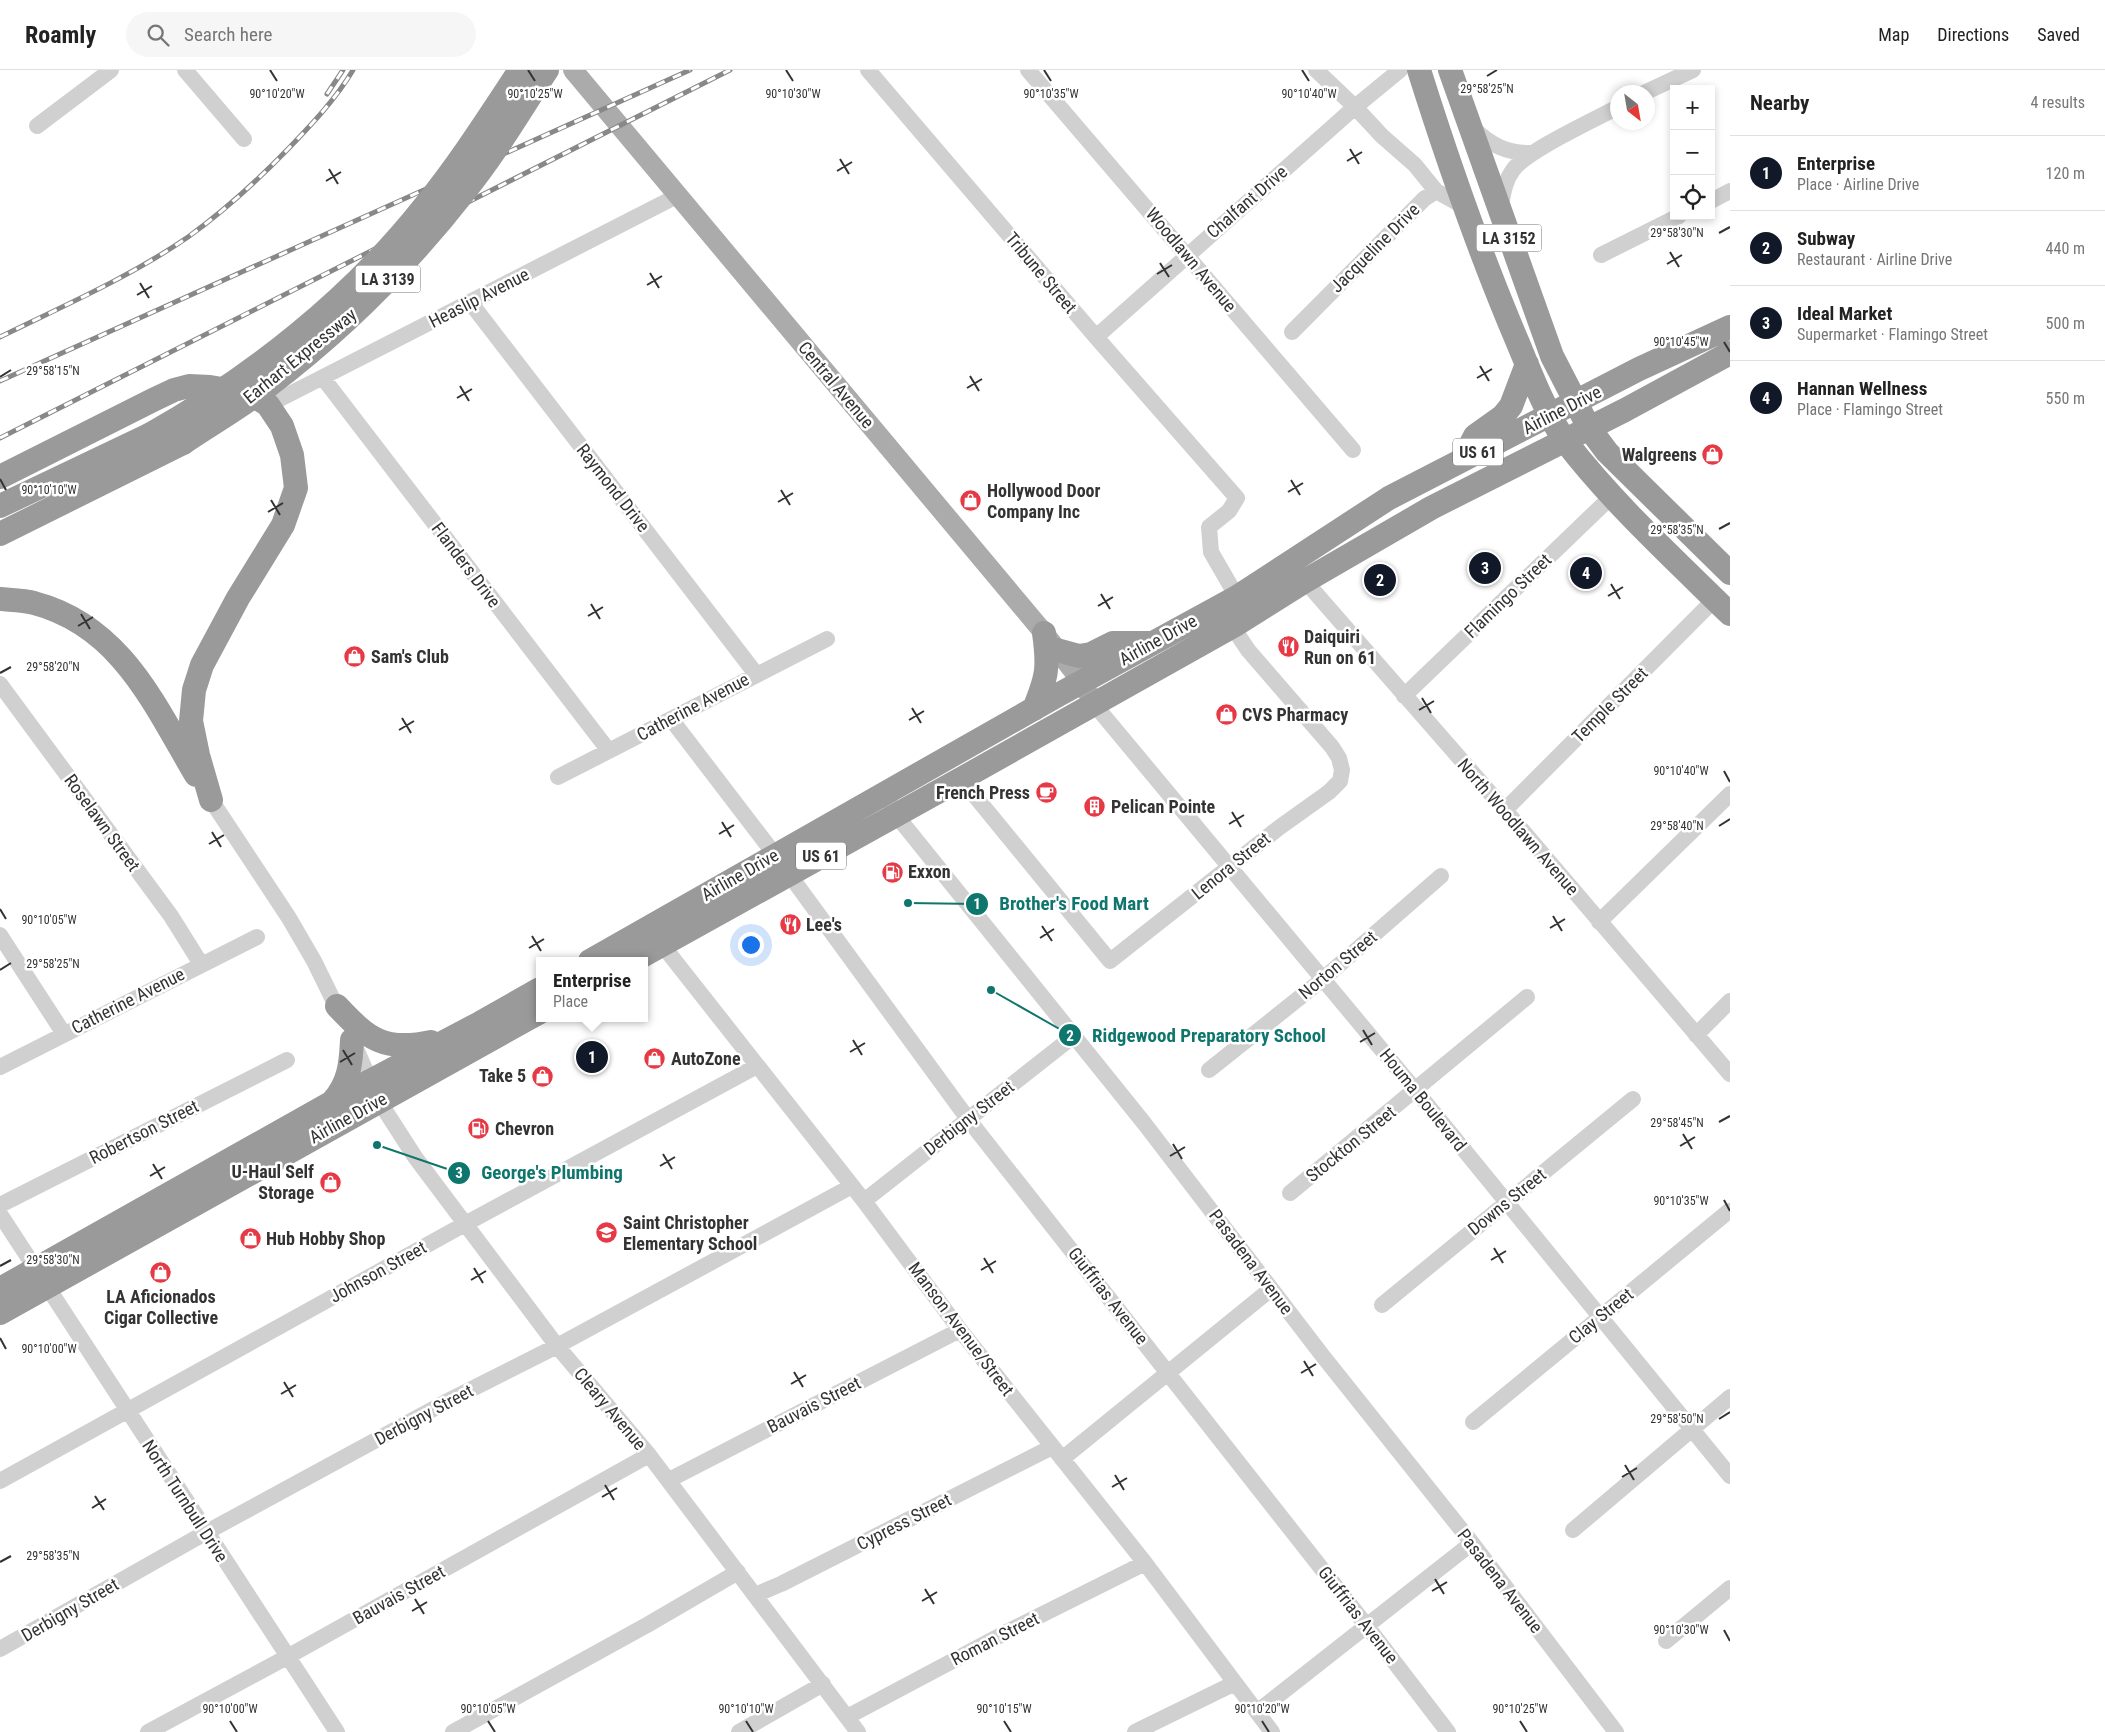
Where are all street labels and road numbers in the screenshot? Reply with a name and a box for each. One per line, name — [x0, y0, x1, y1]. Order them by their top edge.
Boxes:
street label: Chalfant Drive — [1202, 161, 1291, 242]
street label: Jacqueline Drive — [1326, 199, 1424, 297]
street label: Woodlawn Avenue — [1142, 203, 1241, 316]
road number: LA 3152 — [1476, 224, 1542, 252]
street label: Tribune Street — [1001, 228, 1081, 317]
street label: Heaslip Avenue — [425, 263, 532, 332]
road number: LA 3139 — [356, 265, 420, 292]
street label: Earhart Expressway — [239, 303, 361, 408]
street label: Central Avenue — [794, 337, 879, 432]
street label: Airline Drive — [1519, 381, 1605, 438]
road number: US 61 — [1453, 438, 1503, 466]
street label: Raymond Drive — [573, 440, 654, 536]
street label: Flanders Drive — [428, 518, 505, 611]
street label: Flamingo Street — [1460, 549, 1555, 642]
street label: Airline Drive — [1115, 610, 1200, 669]
street label: Temple Street — [1567, 662, 1652, 747]
street label: Catherine Avenue — [633, 668, 752, 745]
street label: North Woodlawn Avenue — [1453, 754, 1583, 899]
street label: Roselawn Street — [60, 770, 145, 875]
street label: Lenora Street — [1187, 828, 1274, 904]
road number: US 61 — [796, 842, 846, 869]
street label: Airline Drive — [697, 844, 782, 905]
street label: Norton Street — [1294, 926, 1381, 1003]
street label: Catherine Avenue — [68, 963, 188, 1038]
street label: Houma Boulevard — [1376, 1044, 1471, 1155]
street label: Derbigny Street — [919, 1076, 1018, 1159]
street label: Airline Drive — [305, 1088, 390, 1147]
street label: Robertson Street — [86, 1095, 202, 1168]
street label: Stockton Street — [1302, 1101, 1400, 1186]
street label: Downs Street — [1463, 1164, 1550, 1239]
street label: Pasadena Avenue — [1205, 1205, 1298, 1318]
street label: Johnson Street — [326, 1236, 430, 1307]
street label: Giuffrias Avenue — [1064, 1243, 1153, 1348]
street label: Manson Avenue/Street — [904, 1258, 1018, 1400]
street label: Clay Street — [1564, 1283, 1637, 1348]
street label: Cleary Avenue — [570, 1363, 651, 1454]
street label: Bauvais Street — [764, 1372, 864, 1437]
street label: Derbigny Street — [371, 1380, 477, 1449]
street label: North Turnbull Drive — [138, 1436, 233, 1566]
street label: Cypress Street — [853, 1489, 954, 1554]
street label: Pasadena Avenue — [1453, 1525, 1547, 1637]
street label: Bauvais Street — [349, 1561, 448, 1628]
street label: Giuffrias Avenue — [1314, 1562, 1403, 1667]
street label: Derbigny Street — [17, 1573, 122, 1646]
street label: Roman Street — [947, 1607, 1042, 1670]

